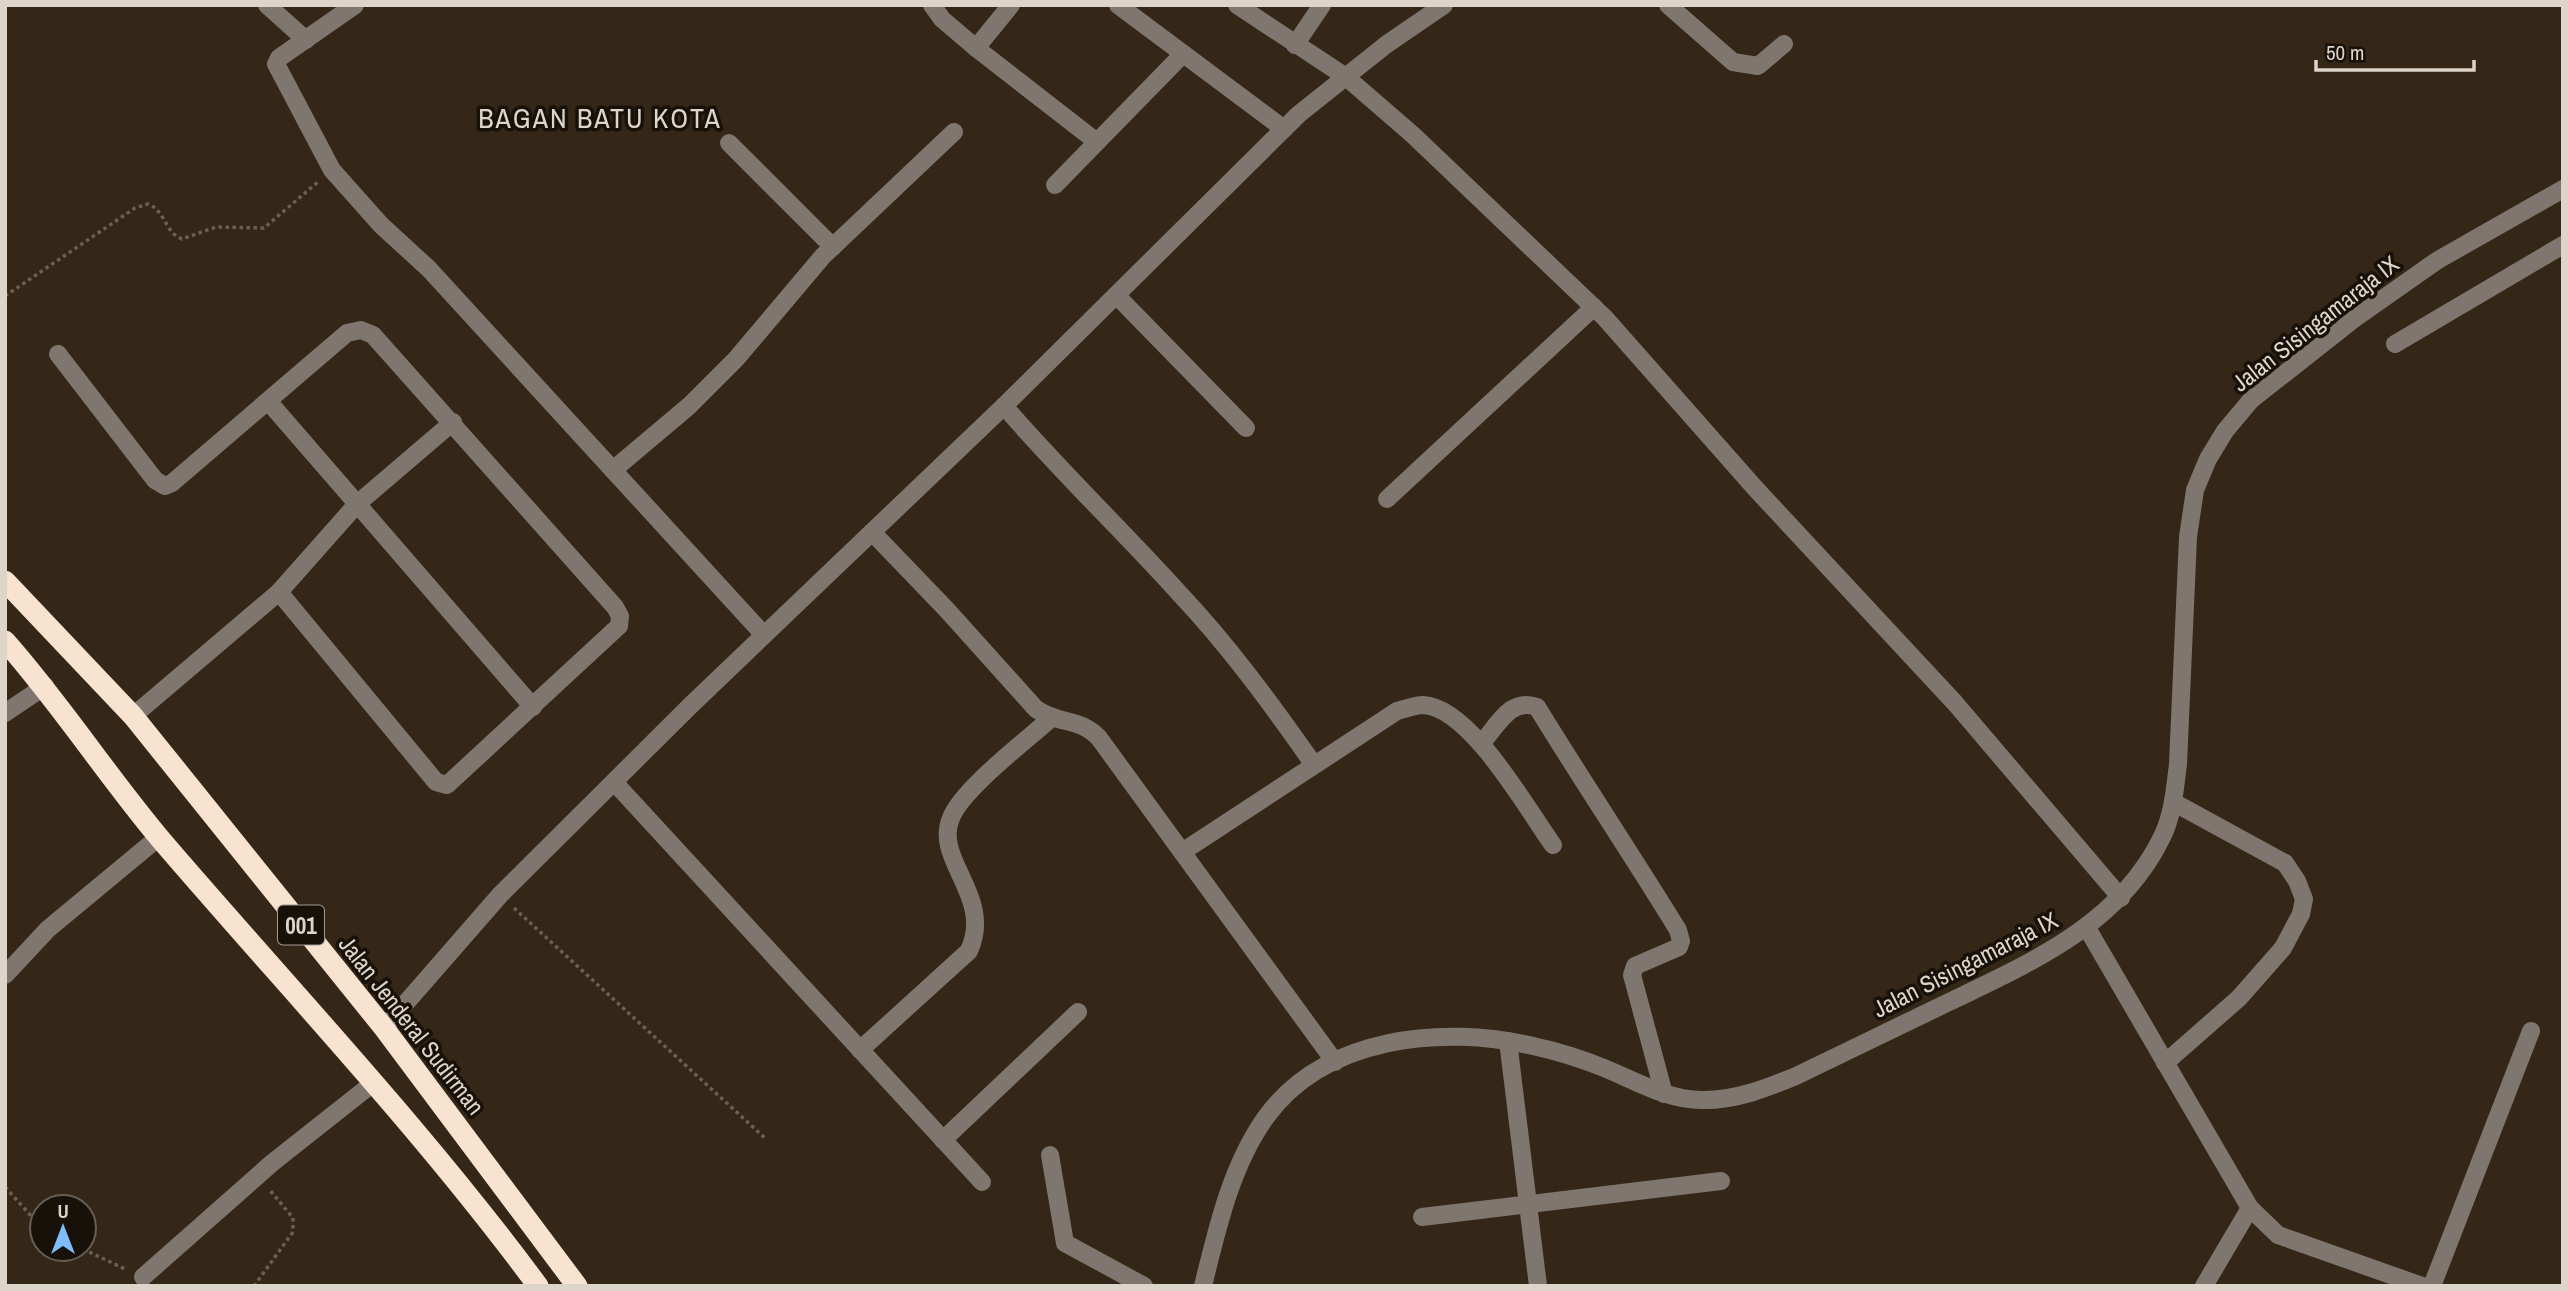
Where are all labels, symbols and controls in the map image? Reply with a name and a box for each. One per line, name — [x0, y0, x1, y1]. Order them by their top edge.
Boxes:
scale bar — [2316, 28, 2474, 72]
text: 50 m — [2326, 38, 2364, 67]
district label: BAGAN BATU KOTA — [478, 99, 722, 137]
street label: Jalan Sisingamaraja IX — [2225, 247, 2406, 398]
street label: Jalan Sisingamaraja IX — [1867, 903, 2064, 1024]
road number: 001 — [278, 906, 324, 944]
street label: Jalan Jenderal Sudirman — [332, 929, 492, 1121]
north arrow — [28, 1193, 98, 1263]
text: U — [57, 1198, 69, 1224]

